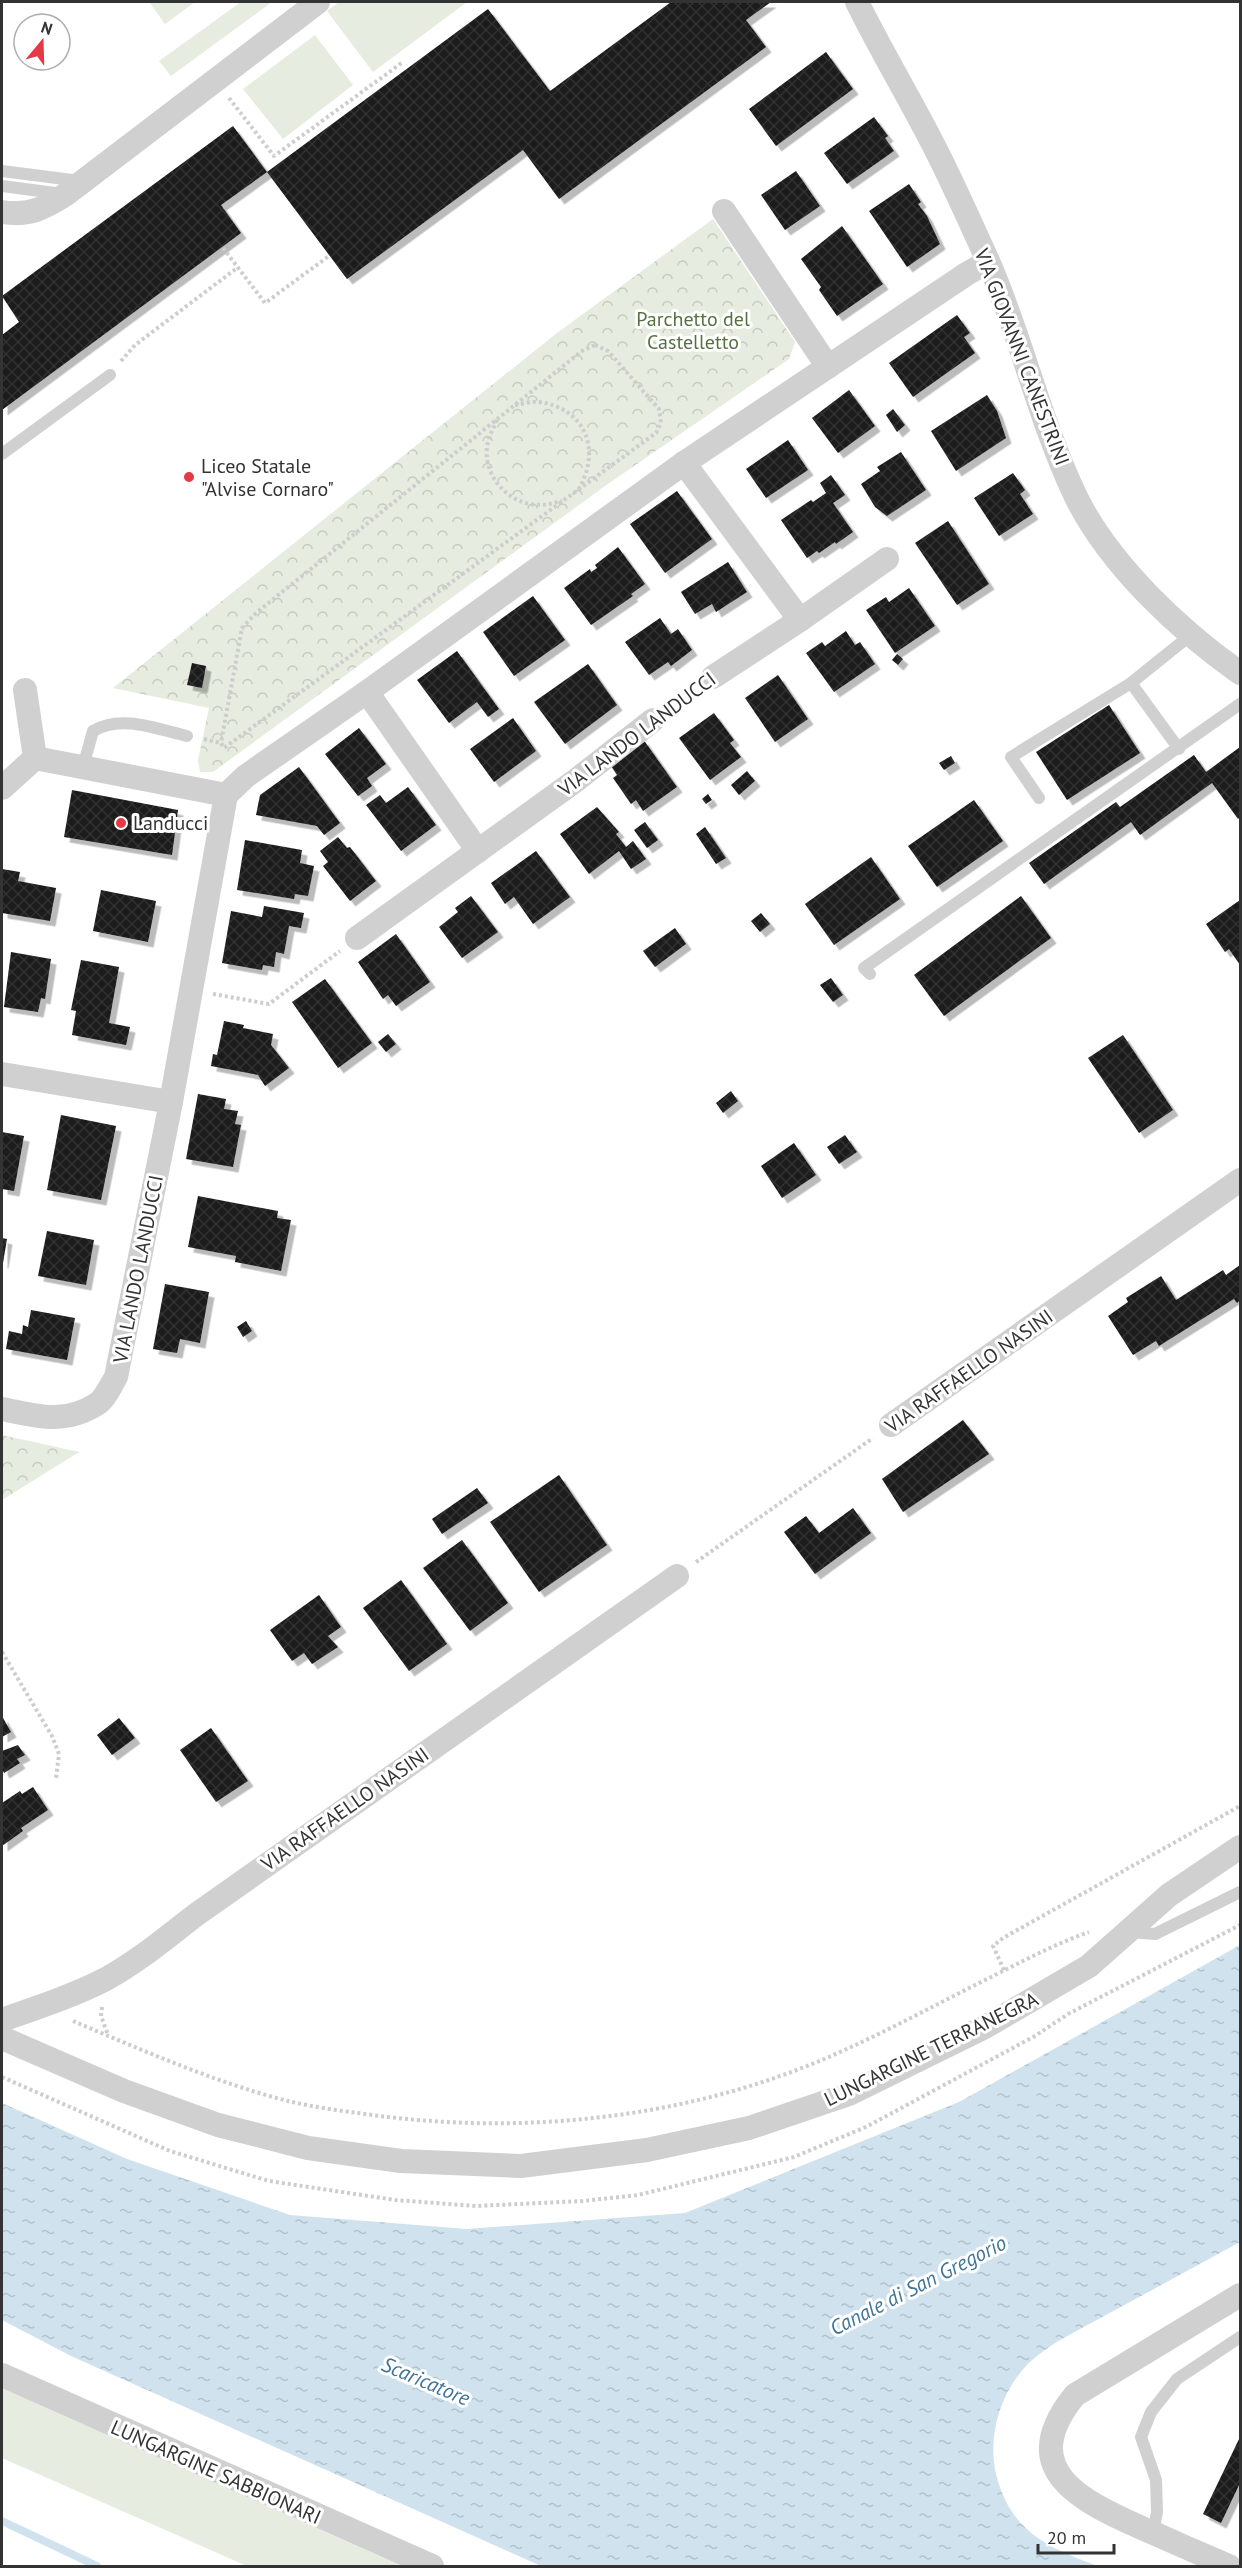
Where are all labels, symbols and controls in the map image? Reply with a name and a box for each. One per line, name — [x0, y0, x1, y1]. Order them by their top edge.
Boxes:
north arrow — [12, 12, 72, 72]
text: N — [39, 17, 55, 39]
street label: VIA GIOVANNI CANESTRINI — [968, 244, 1075, 469]
park label: Parchetto del Castelletto — [636, 306, 750, 355]
place label: Liceo Statale "Alvise Cornaro" — [201, 453, 334, 502]
marker: Liceo Statale "Alvise Cornaro" — [182, 470, 196, 484]
street label: VIA LANDO LANDUCCI — [552, 666, 721, 802]
place label: Landucci — [133, 810, 208, 836]
marker: Landucci — [114, 816, 128, 830]
street label: VIA LANDO LANDUCCI — [107, 1173, 169, 1366]
street label: VIA RAFFAELLO NASINI — [879, 1303, 1058, 1439]
street label: VIA RAFFAELLO NASINI — [255, 1741, 434, 1877]
street label: LUNGARGINE TERRANEGRA — [820, 1986, 1043, 2112]
water label: Canale di San Gregorio — [825, 2229, 1011, 2341]
water label: Scaricatore — [378, 2350, 475, 2412]
street label: LUNGARGINE SABBIONARI — [107, 2414, 325, 2530]
scale bar — [1038, 2517, 1114, 2555]
text: 20 m — [1047, 2526, 1086, 2549]

